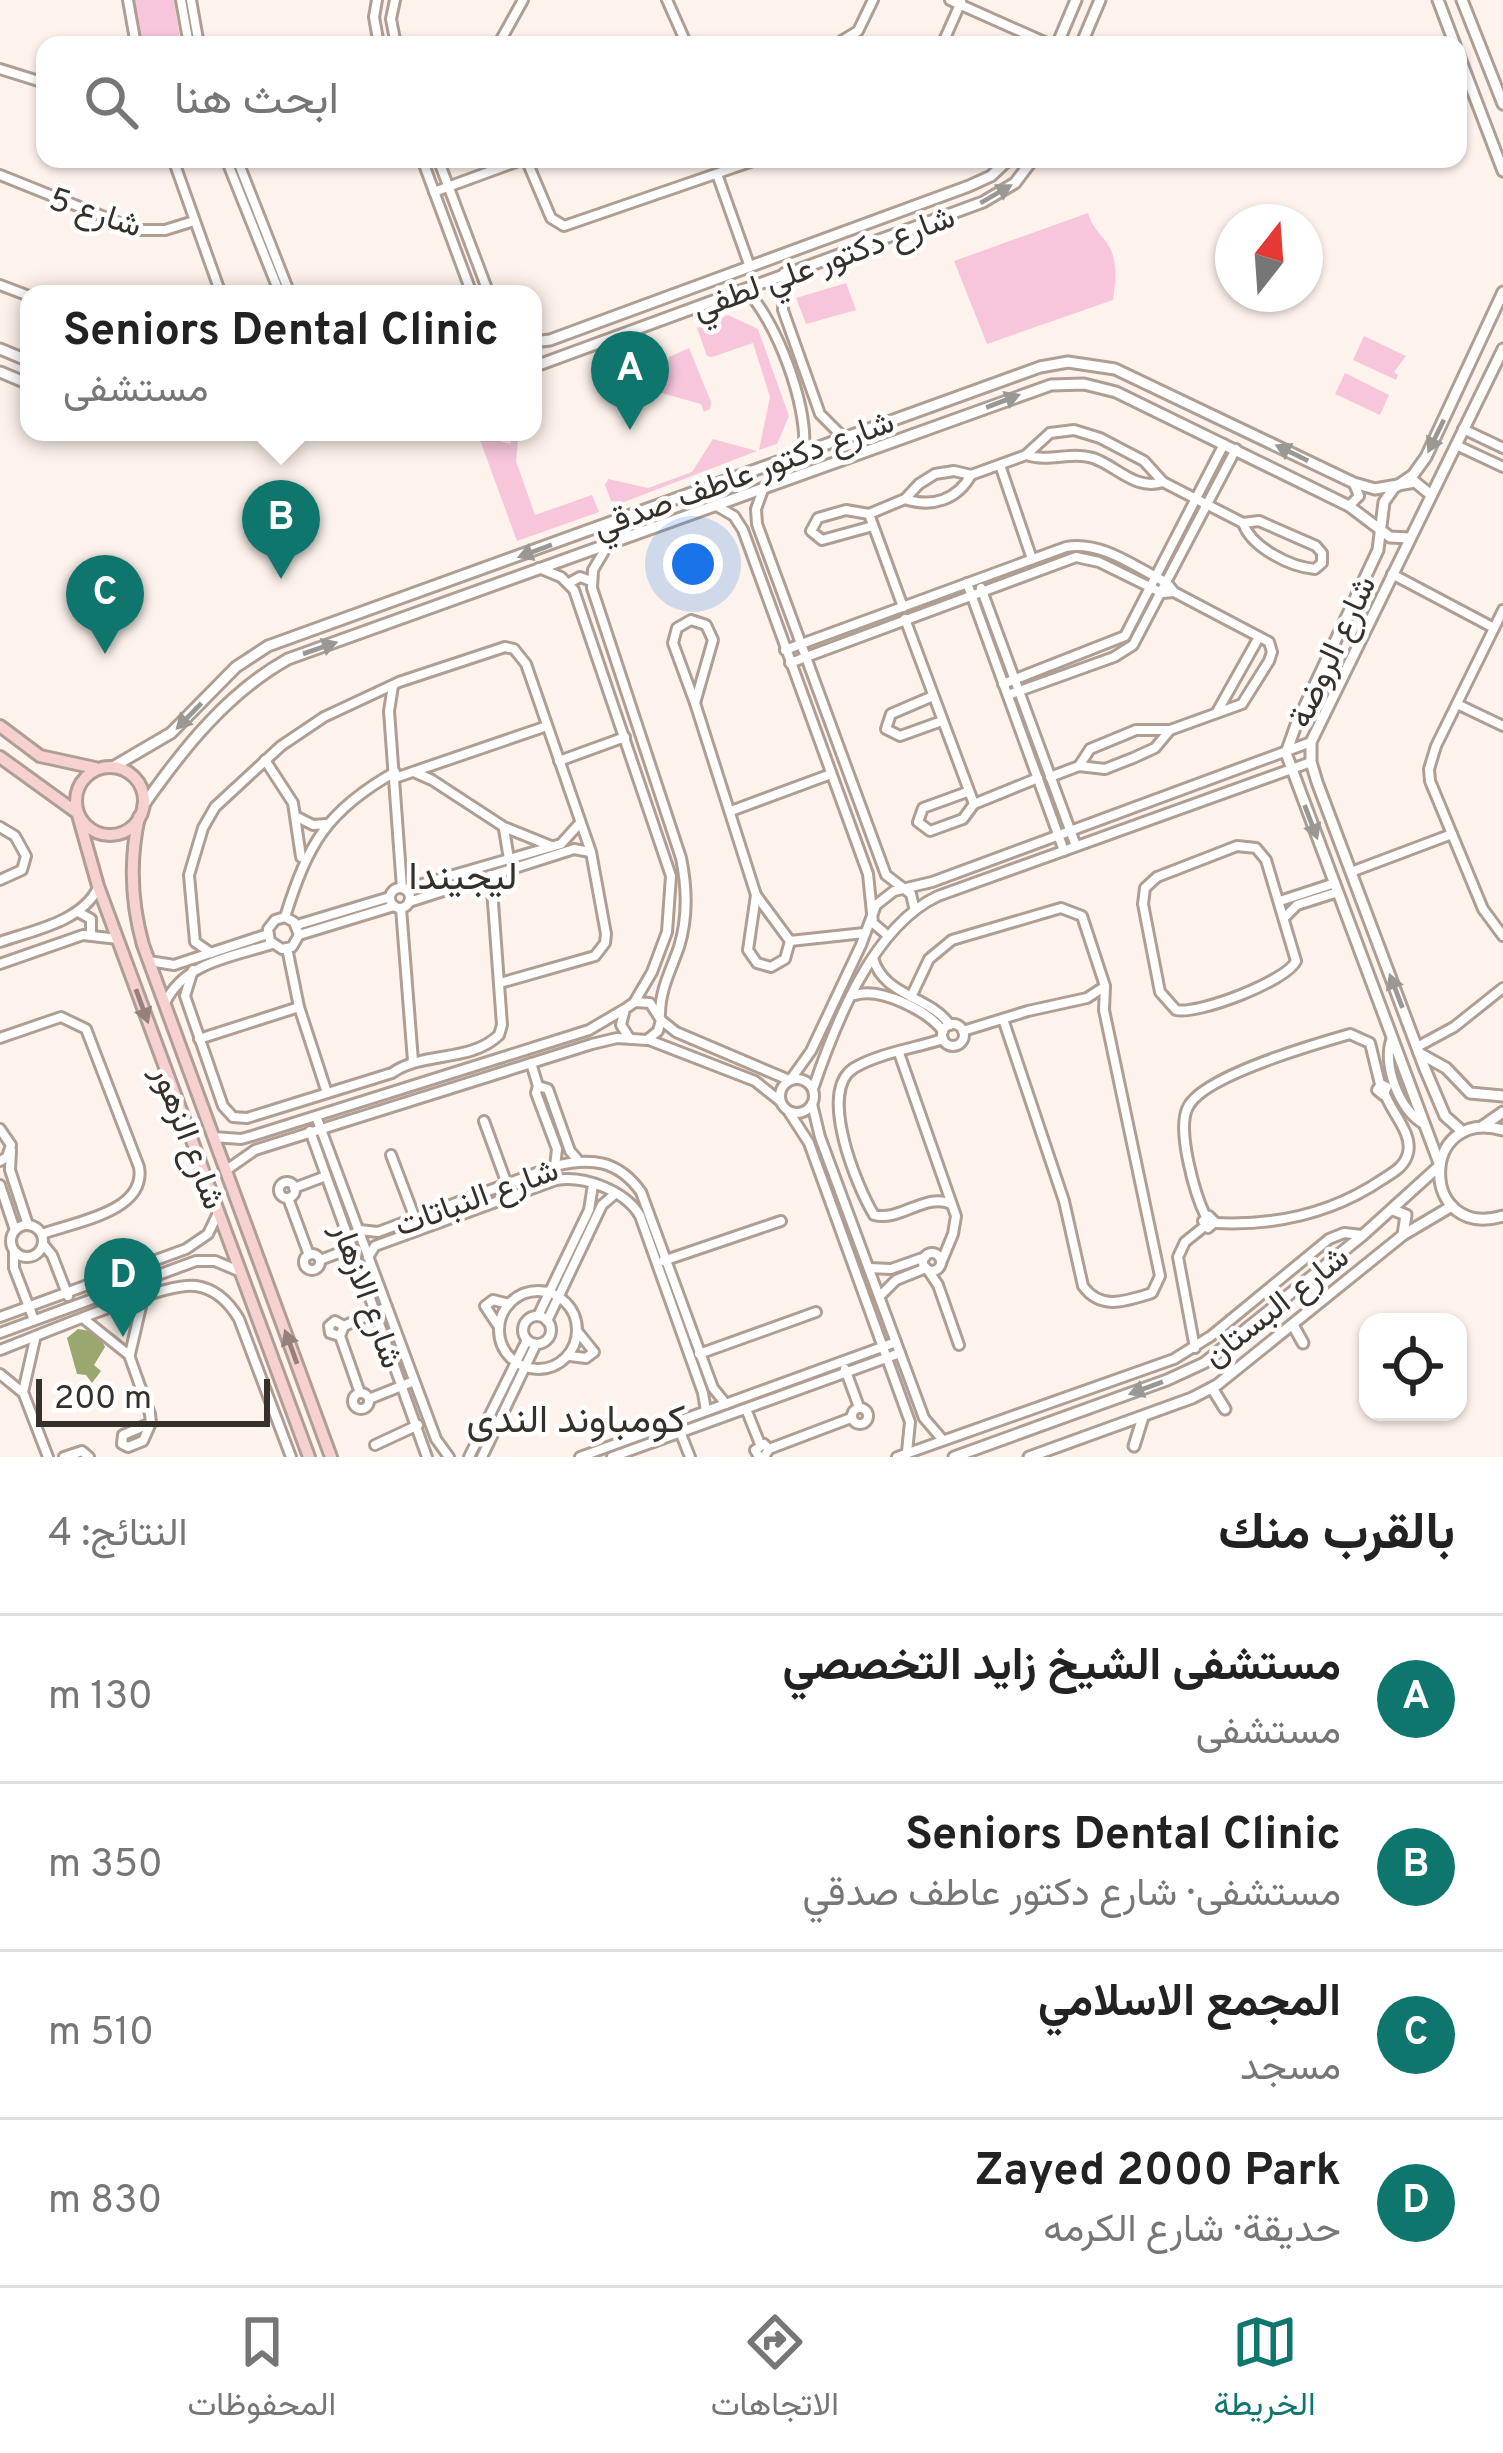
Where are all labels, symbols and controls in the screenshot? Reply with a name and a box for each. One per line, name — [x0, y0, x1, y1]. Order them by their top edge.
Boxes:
search box — [36, 36, 1467, 168]
icon: search — [78, 69, 144, 135]
text: ابحث هنا — [174, 73, 339, 130]
street label: شارع 5 — [43, 180, 146, 249]
one-way arrow — [979, 184, 1013, 205]
street label: شارع دكتور علي لطفي — [687, 198, 962, 334]
north arrow — [1215, 204, 1323, 312]
popup — [20, 285, 542, 441]
text: Seniors Dental Clinic — [63, 304, 499, 361]
pin: A — [591, 331, 669, 430]
text: مستشفى — [63, 367, 208, 416]
one-way arrow — [985, 391, 1021, 409]
street label: شارع دكتور عاطف صدقي — [588, 403, 901, 553]
one-way arrow — [1427, 419, 1447, 453]
one-way arrow — [1274, 443, 1309, 463]
pin: B — [242, 480, 320, 579]
your location — [663, 534, 723, 594]
one-way arrow — [516, 542, 552, 561]
pin: C — [66, 555, 144, 654]
street label: شارع الروضة — [1281, 570, 1388, 735]
one-way arrow — [302, 638, 338, 656]
one-way arrow — [175, 701, 203, 730]
one-way arrow — [1302, 804, 1321, 840]
district label: ليجيندا — [408, 855, 518, 904]
one-way arrow — [1386, 972, 1404, 1008]
one-way arrow — [134, 988, 152, 1024]
street label: شارع الزهور — [139, 1060, 233, 1216]
street label: شارع النباتات — [390, 1151, 565, 1249]
street label: شارع الازهار — [319, 1217, 411, 1375]
pin: D — [84, 1238, 162, 1337]
street label: شارع البستان — [1196, 1238, 1359, 1378]
map controls — [1359, 1313, 1467, 1421]
button: locate — [1359, 1313, 1467, 1421]
one-way arrow — [281, 1329, 299, 1365]
scale bar — [36, 1373, 270, 1426]
text: 200 m — [54, 1379, 152, 1421]
one-way arrow — [1128, 1380, 1164, 1398]
district label: كومباوند الندى — [466, 1398, 686, 1447]
text: بالقرب منك — [1218, 1503, 1455, 1568]
text: النتائج: 4 — [48, 1511, 188, 1560]
text: مستشفى الشيخ زايد التخصصي — [783, 1639, 1341, 1696]
text: 130 m — [48, 1674, 153, 1723]
text: A — [1402, 1674, 1430, 1723]
text: مستشفى — [1196, 1709, 1341, 1758]
text: Seniors Dental Clinic — [905, 1808, 1341, 1865]
text: 350 m — [48, 1842, 163, 1891]
text: B — [1403, 1842, 1429, 1891]
text: مستشفى · شارع دكتور عاطف صدقي — [803, 1871, 1341, 1920]
text: المجمع الاسلامي — [1038, 1975, 1341, 2032]
text: 510 m — [48, 2010, 154, 2059]
text: C — [1404, 2010, 1428, 2059]
text: مسجد — [1240, 2045, 1341, 2094]
text: Zayed 2000 Park — [975, 2144, 1341, 2201]
text: 830 m — [48, 2178, 162, 2227]
text: D — [1402, 2178, 1430, 2227]
text: حديقة · شارع الكرمه — [1043, 2207, 1341, 2256]
tab: المحفوظات — [187, 2309, 336, 2433]
tab: الاتجاهات — [711, 2309, 839, 2433]
tab: الخريطة — [1214, 2309, 1316, 2433]

